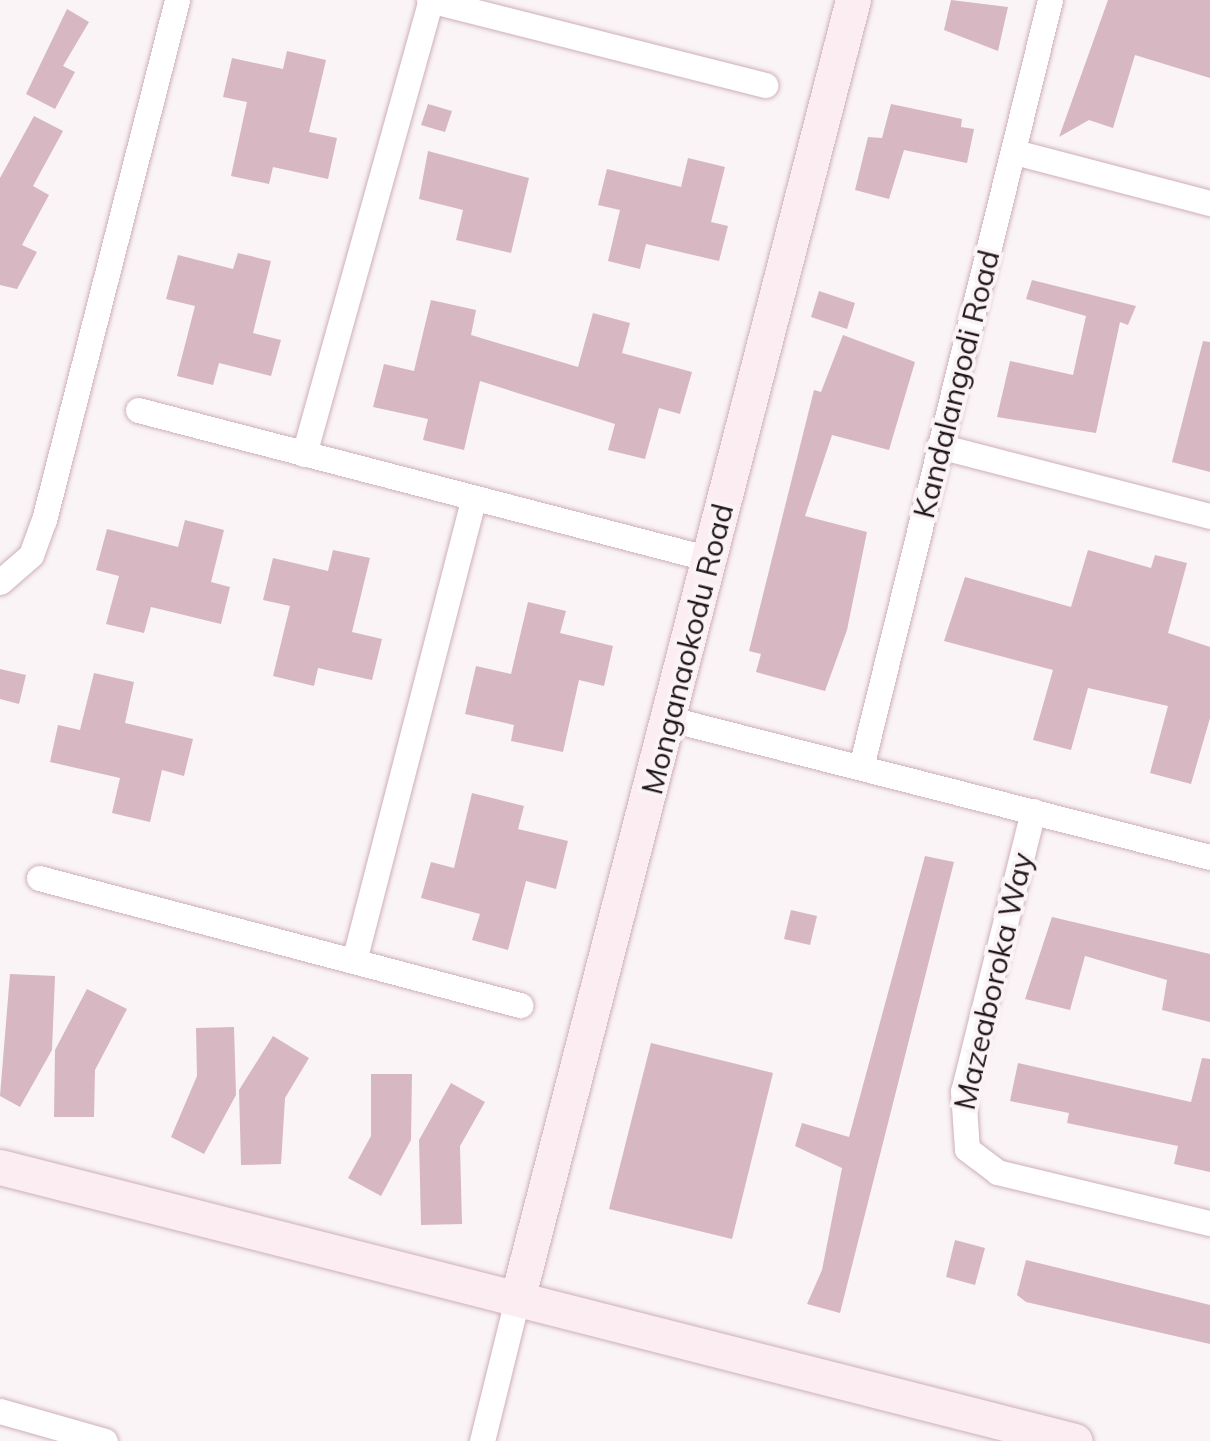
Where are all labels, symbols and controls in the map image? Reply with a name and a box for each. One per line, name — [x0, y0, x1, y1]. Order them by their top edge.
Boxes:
street label: Kandalangodi Road — [905, 246, 1007, 522]
street label: Monganaokodu Road — [633, 500, 741, 798]
street label: Mazeaboroka Way — [946, 849, 1040, 1113]

